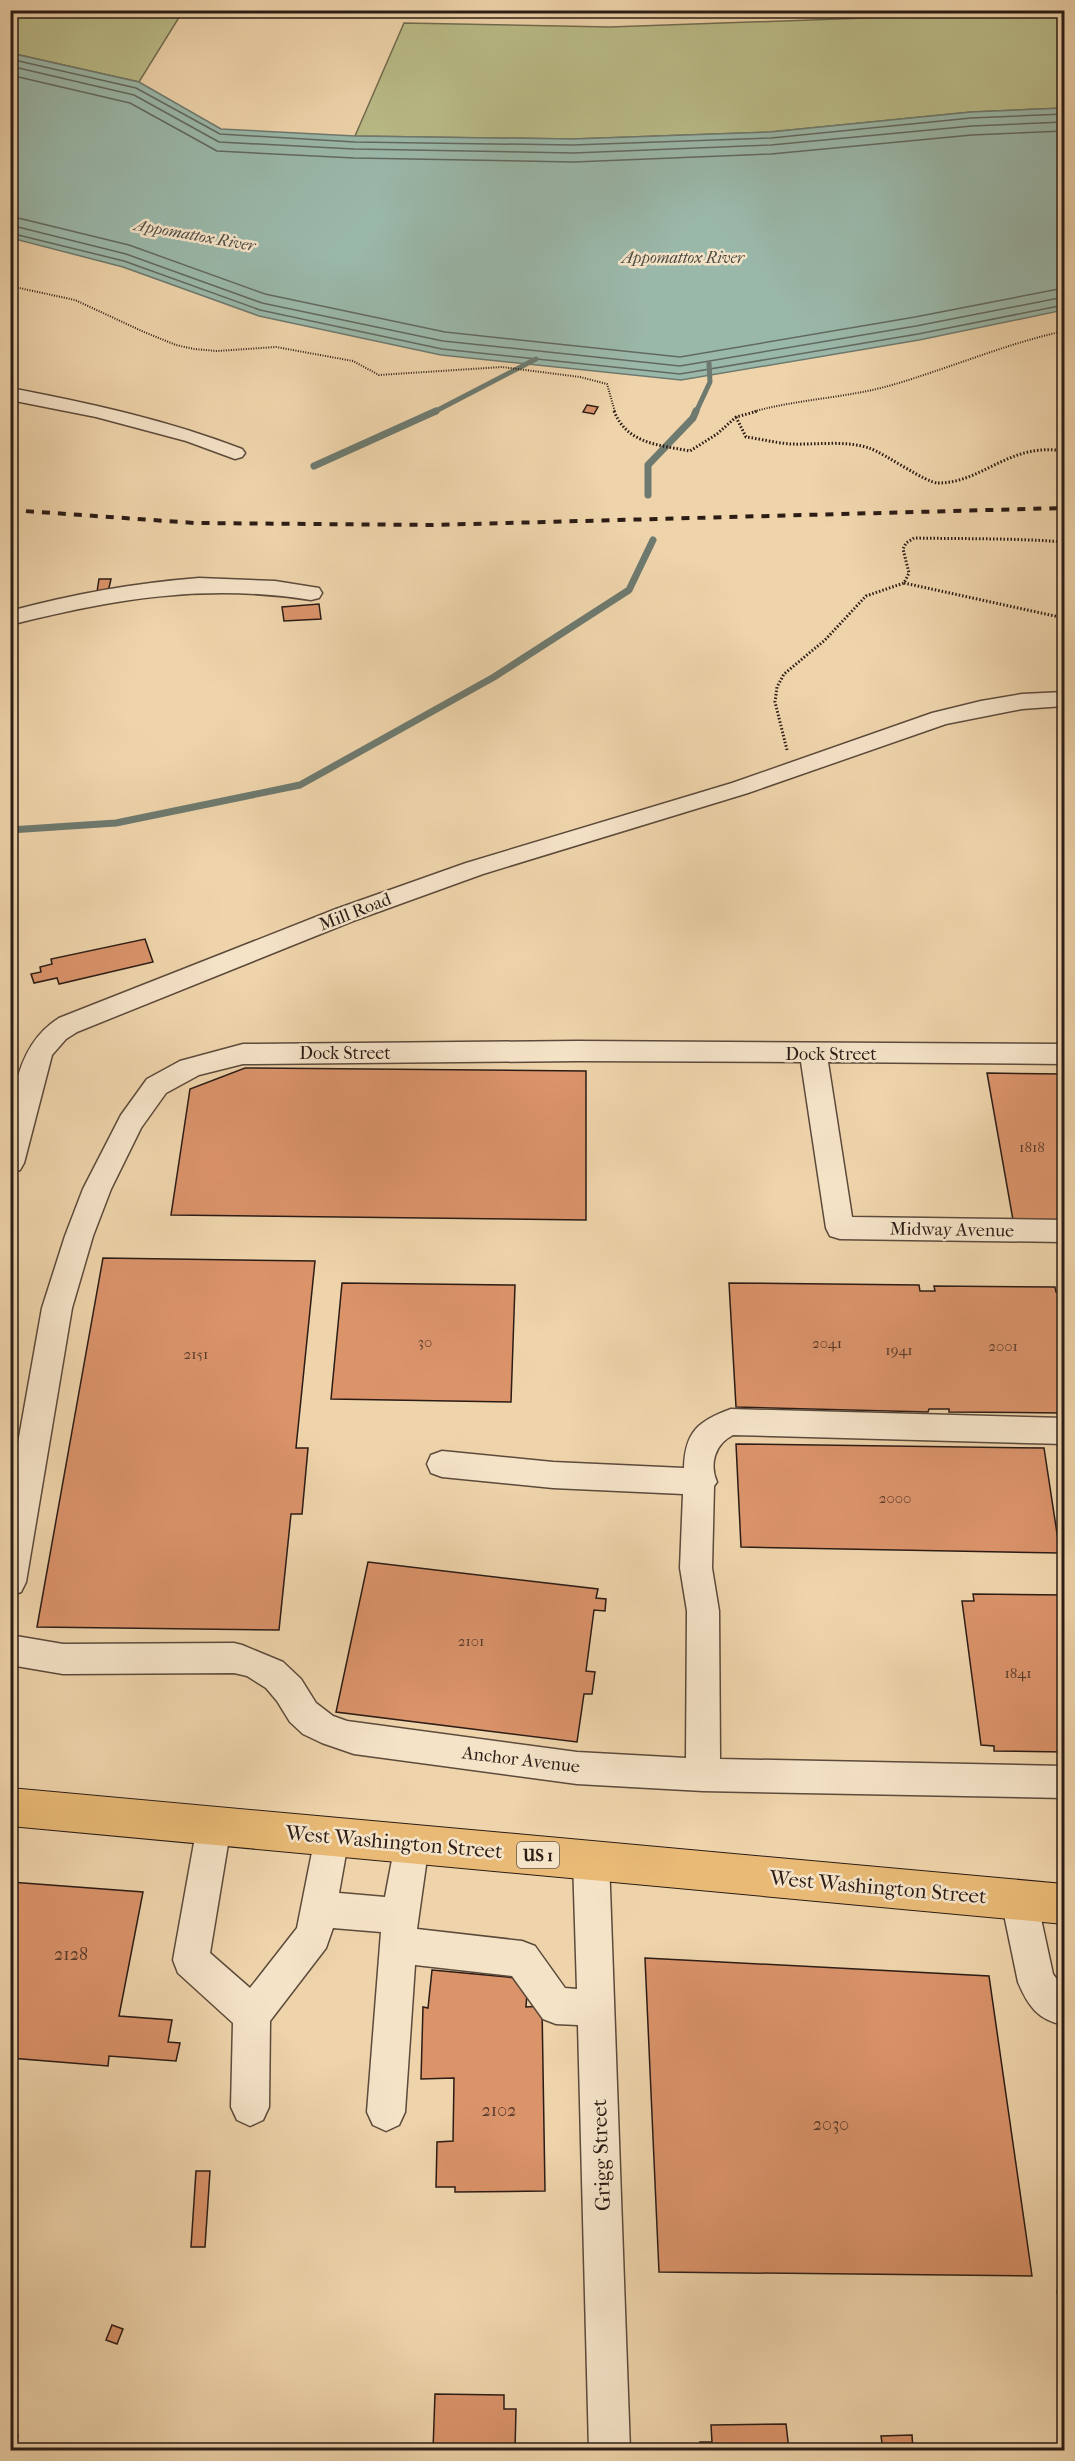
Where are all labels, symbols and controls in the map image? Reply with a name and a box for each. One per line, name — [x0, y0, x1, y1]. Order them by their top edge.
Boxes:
water label: Appomattox River — [131, 215, 259, 255]
water label: Appomattox River — [620, 248, 746, 267]
street label: Mill Road — [316, 889, 394, 935]
street label: Dock Street — [299, 1043, 391, 1064]
street label: Dock Street — [785, 1044, 877, 1065]
house number: 1818 — [1019, 1138, 1045, 1156]
street label: Midway Avenue — [890, 1218, 1014, 1242]
house number: 30 — [418, 1333, 432, 1351]
house number: 2041 — [812, 1334, 842, 1352]
house number: 2001 — [988, 1337, 1018, 1355]
house number: 1941 — [885, 1341, 913, 1359]
house number: 2151 — [184, 1345, 208, 1363]
house number: 2000 — [879, 1489, 911, 1507]
house number: 2101 — [458, 1632, 484, 1650]
house number: 1841 — [1004, 1664, 1032, 1682]
street label: Anchor Avenue — [460, 1742, 581, 1778]
street label: West Washington Street — [283, 1820, 504, 1863]
road number: US 1 — [517, 1842, 559, 1868]
street label: West Washington Street — [767, 1865, 988, 1908]
house number: 2128 — [54, 1944, 88, 1965]
street label: Grigg Street — [587, 2098, 615, 2212]
house number: 2102 — [482, 2100, 516, 2121]
house number: 2030 — [813, 2114, 849, 2135]

